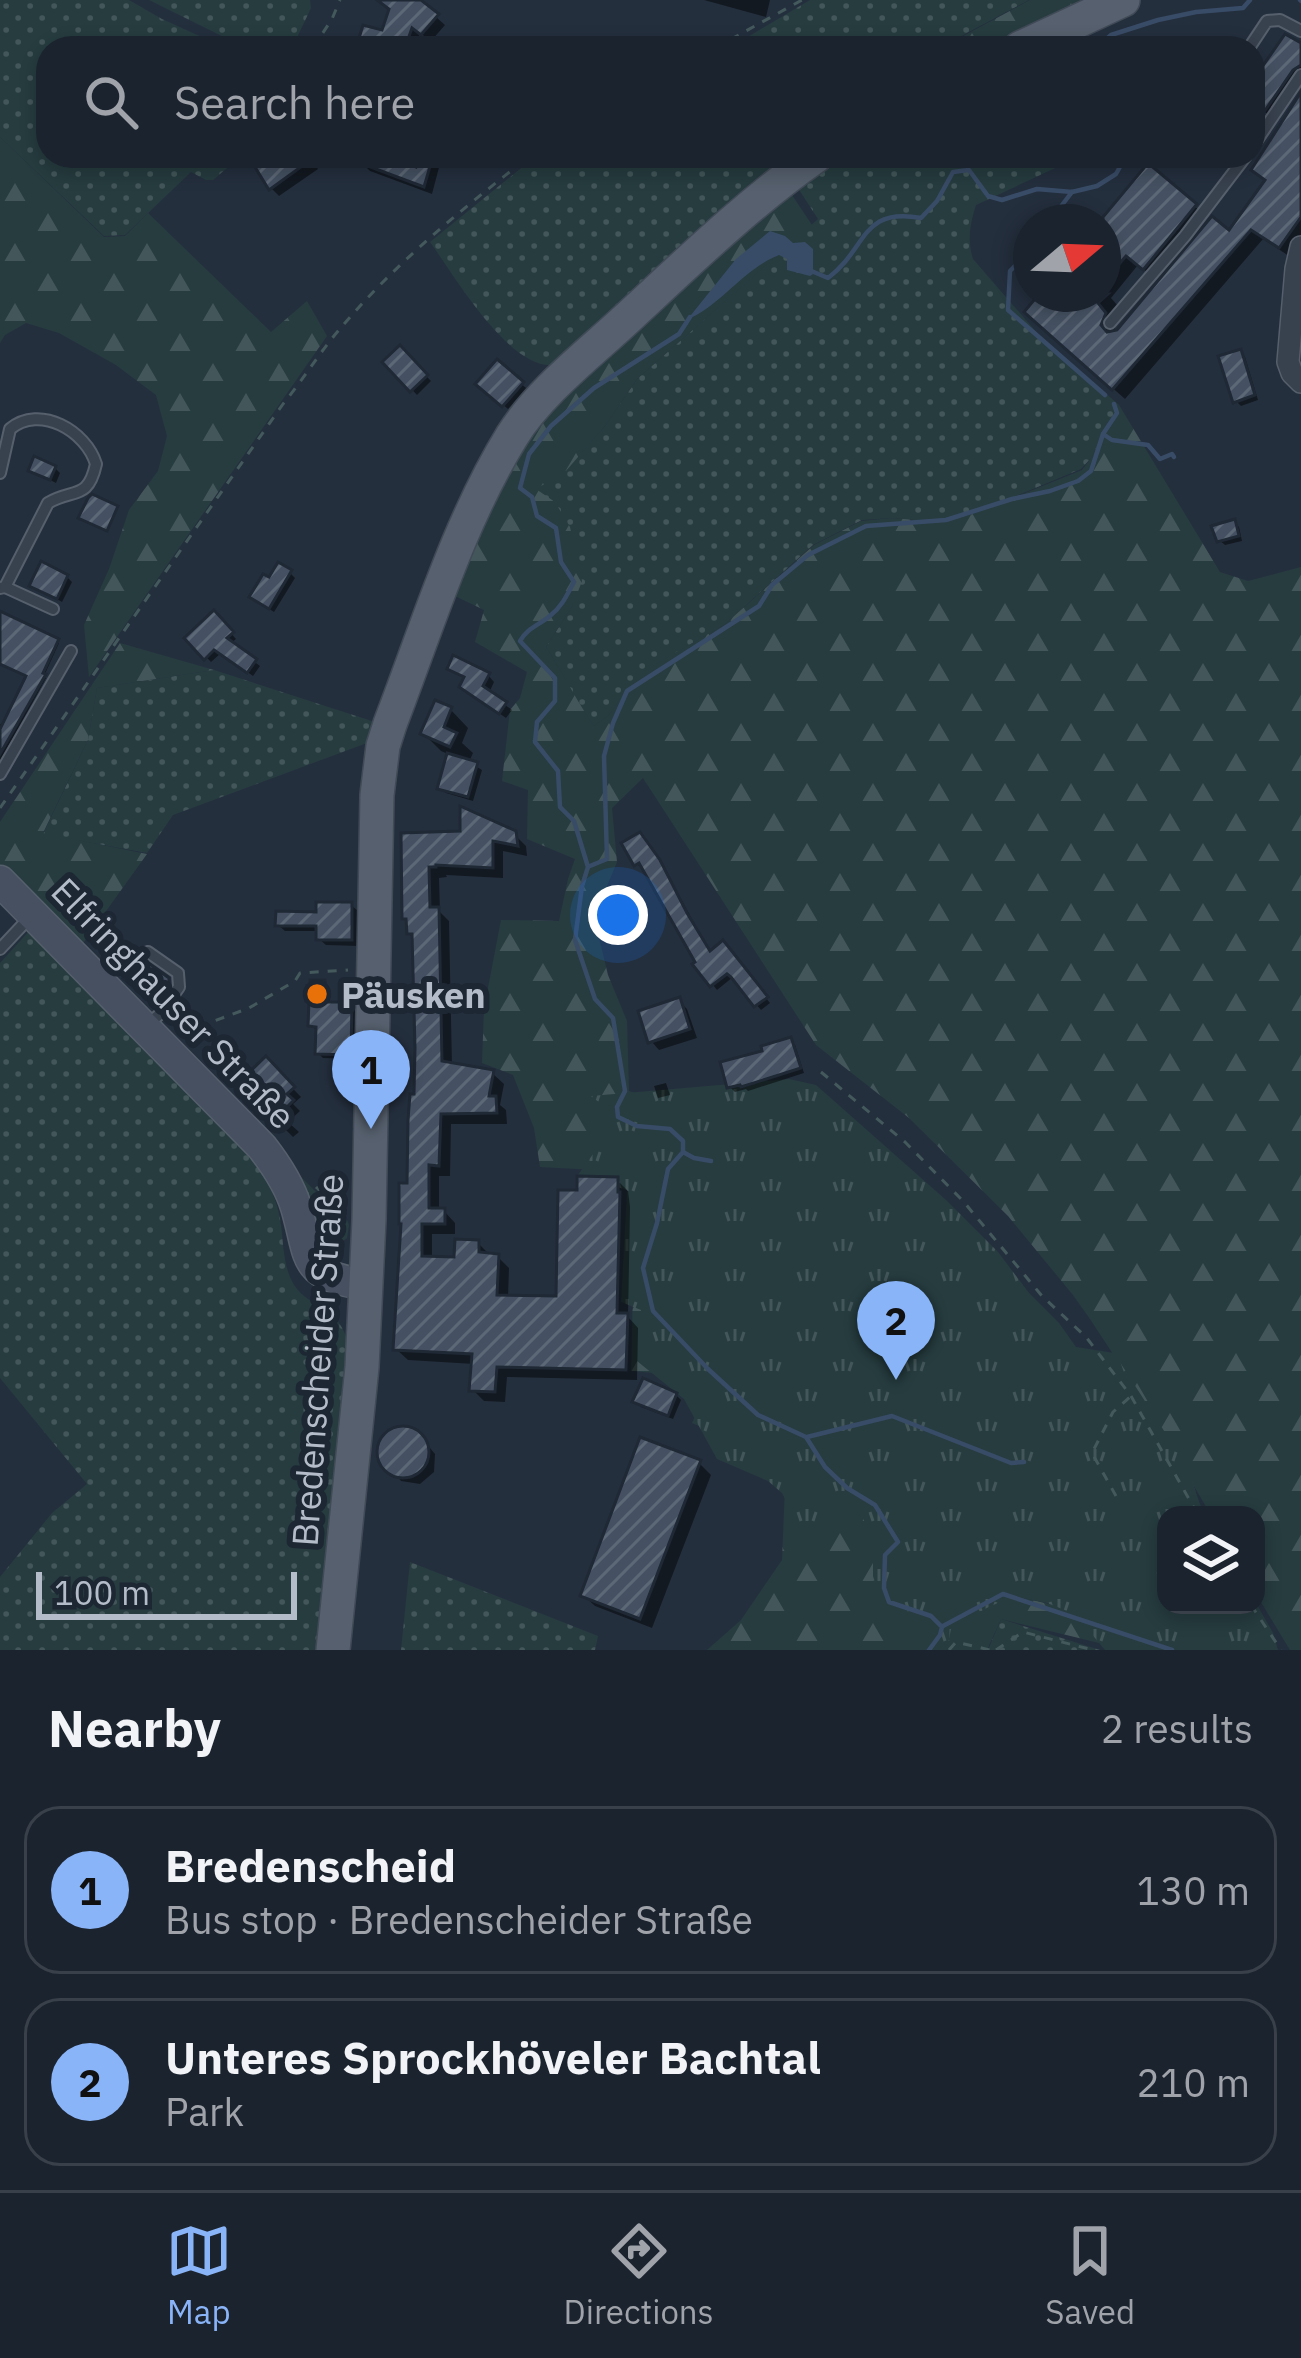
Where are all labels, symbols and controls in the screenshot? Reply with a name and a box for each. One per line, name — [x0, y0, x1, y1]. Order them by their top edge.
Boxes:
search box — [36, 36, 1265, 168]
icon: search — [78, 69, 144, 135]
text: Search here — [174, 73, 415, 131]
north arrow — [1013, 204, 1121, 312]
street label: Elfringhauser Straße — [42, 867, 306, 1139]
your location — [588, 885, 648, 945]
place label: Päusken — [341, 971, 486, 1018]
marker: Päusken — [304, 981, 330, 1007]
pin: 1 — [332, 1030, 410, 1129]
street label: Bredenscheider Straße — [281, 1172, 353, 1548]
pin: 2 — [857, 1281, 935, 1380]
map controls — [1157, 1506, 1265, 1614]
button: layers — [1157, 1506, 1265, 1614]
scale bar — [36, 1566, 297, 1619]
text: 100 m — [54, 1571, 150, 1614]
text: Nearby — [48, 1695, 221, 1761]
text: 2 results — [1101, 1703, 1253, 1754]
text: Bredenscheid — [165, 1836, 456, 1894]
text: 1 — [78, 1865, 102, 1916]
text: 130 m — [1137, 1865, 1250, 1916]
text: Bus stop · Bredenscheider Straße — [165, 1894, 753, 1945]
text: Unteres Sprockhöveler Bachtal — [165, 2028, 821, 2086]
text: 2 — [78, 2057, 102, 2108]
text: 210 m — [1137, 2057, 1250, 2108]
text: Park — [165, 2086, 244, 2137]
tab: Map — [166, 2218, 232, 2333]
tab: Directions — [564, 2218, 714, 2333]
tab: Saved — [1045, 2218, 1135, 2333]

